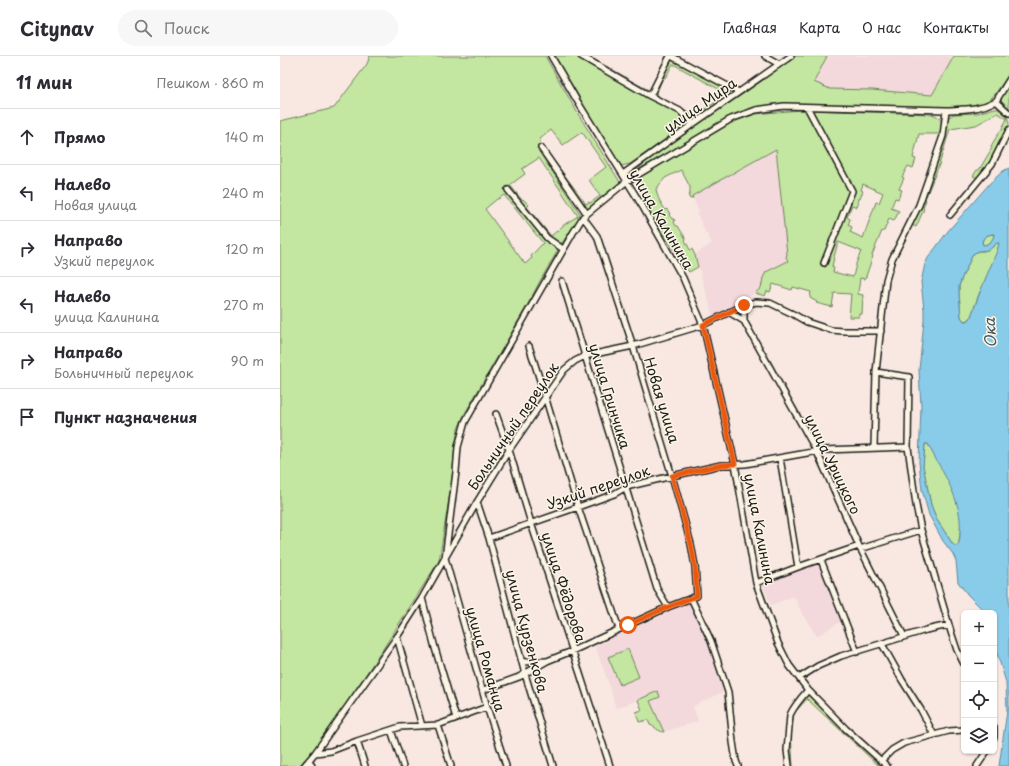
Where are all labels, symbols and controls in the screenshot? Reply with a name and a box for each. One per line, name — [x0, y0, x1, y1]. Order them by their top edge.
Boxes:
search box — [118, 10, 398, 46]
text: Citynav — [20, 14, 94, 42]
text: Поиск — [164, 16, 209, 39]
icon: search — [132, 17, 154, 39]
text: Главная — [723, 17, 777, 38]
text: Карта — [799, 17, 840, 38]
text: О нас — [862, 17, 901, 38]
text: Контакты — [923, 17, 989, 38]
text: 11 мин — [16, 69, 72, 95]
street label: улица Мира — [659, 72, 741, 138]
text: Пешком · 860 m — [156, 73, 264, 92]
text: Прямо — [54, 125, 105, 148]
icon: ahead — [16, 126, 38, 148]
text: 140 m — [225, 127, 264, 146]
street label: улица Калинина — [625, 165, 699, 273]
text: Налево — [54, 172, 111, 195]
icon: left — [16, 182, 38, 204]
text: 240 m — [222, 183, 264, 202]
text: Новая улица — [54, 195, 137, 214]
text: Направо — [54, 228, 123, 251]
icon: right — [16, 238, 38, 260]
text: 120 m — [225, 239, 264, 258]
text: Узкий переулок — [54, 251, 154, 270]
text: Налево — [54, 284, 111, 307]
icon: left — [16, 294, 38, 316]
text: 270 m — [223, 295, 264, 314]
route end — [735, 296, 753, 314]
text: улица Калинина — [54, 307, 159, 326]
water label: Ока — [977, 317, 1001, 349]
text: Направо — [54, 340, 123, 363]
street label: улица Гринчика — [584, 341, 636, 452]
icon: right — [16, 350, 38, 372]
text: 90 m — [231, 351, 264, 370]
street label: Новая улица — [639, 354, 685, 446]
street label: Больничный переулок — [462, 357, 564, 494]
text: Больничный переулок — [54, 363, 193, 382]
text: Пункт назначения — [54, 405, 197, 428]
icon: arrive — [16, 406, 38, 428]
street label: улица Урицкого — [800, 410, 866, 518]
street label: Узкий переулок — [544, 459, 653, 514]
street label: улица Калинина — [739, 471, 781, 587]
street label: улица Фёдорова — [536, 529, 592, 645]
street label: улица Курзенкова — [500, 567, 554, 695]
street label: улица Романца — [461, 604, 511, 714]
map controls — [961, 610, 997, 754]
button: + — [961, 610, 997, 646]
route start — [619, 616, 637, 634]
button: − — [961, 646, 997, 682]
button: locate — [961, 682, 997, 718]
button: layers — [961, 718, 997, 754]

